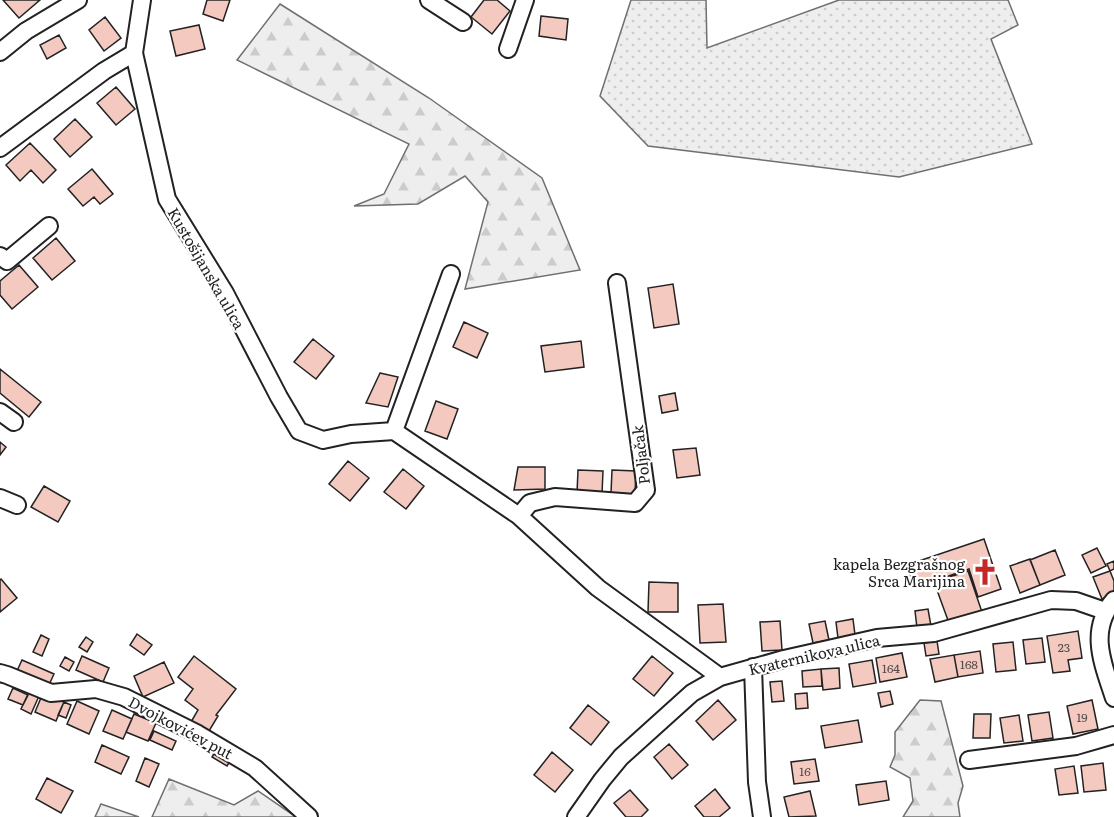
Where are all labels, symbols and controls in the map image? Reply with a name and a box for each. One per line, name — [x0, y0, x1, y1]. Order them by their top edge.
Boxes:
street label: Kustošijanska ulica — [163, 203, 252, 334]
street label: Poljačak — [625, 423, 655, 486]
place label: kapela Bezgrašnog Srca Marijina — [833, 552, 966, 592]
church icon: kapela Bezgrašnog Srca Marijina — [970, 557, 1000, 587]
street label: Kvaternikova ulica — [746, 627, 883, 680]
house number: 23 — [1058, 638, 1070, 656]
house number: 168 — [960, 655, 978, 673]
house number: 164 — [882, 659, 900, 677]
street label: Dvojkovićev put — [125, 690, 237, 764]
house number: 19 — [1076, 708, 1088, 726]
house number: 16 — [799, 762, 811, 780]

